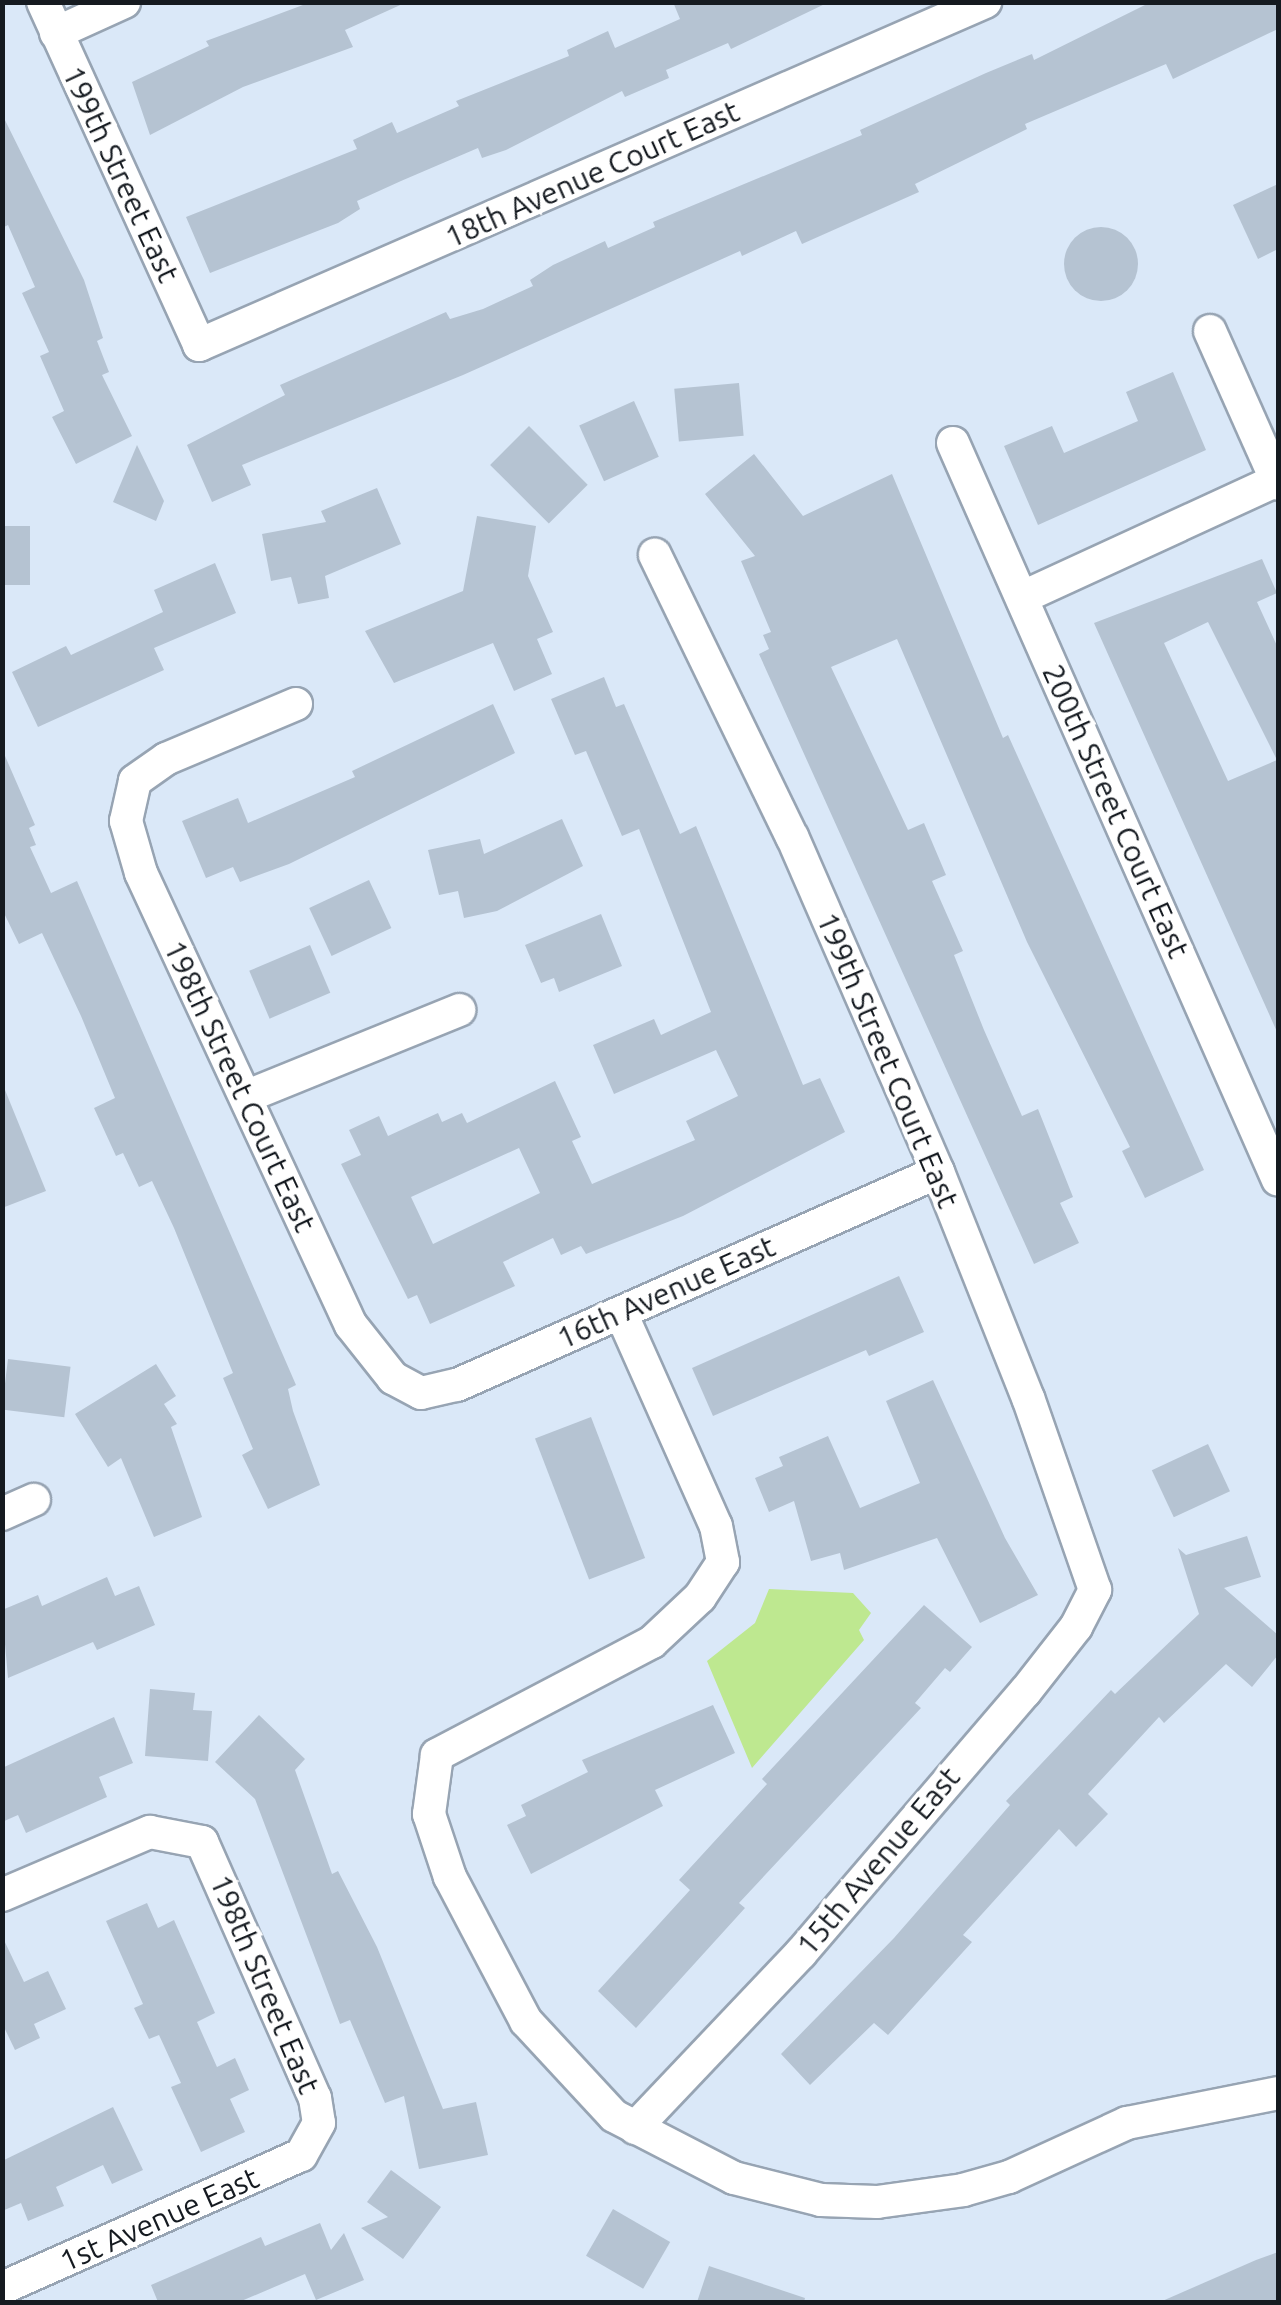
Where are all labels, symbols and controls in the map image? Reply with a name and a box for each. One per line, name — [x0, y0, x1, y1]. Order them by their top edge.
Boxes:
street label: 199th Street East — [55, 60, 187, 288]
street label: 18th Avenue Court East — [440, 93, 744, 255]
street label: 200th Street Court East — [1035, 659, 1197, 963]
street label: 199th Street Court East — [809, 907, 967, 1213]
street label: 198th Street Court East — [157, 935, 323, 1237]
street label: 16th Avenue East — [552, 1228, 780, 1356]
street label: 15th Avenue East — [789, 1760, 967, 1962]
street label: 198th Street East — [203, 1869, 327, 2099]
street label: 1st Avenue East — [54, 2159, 264, 2279]

